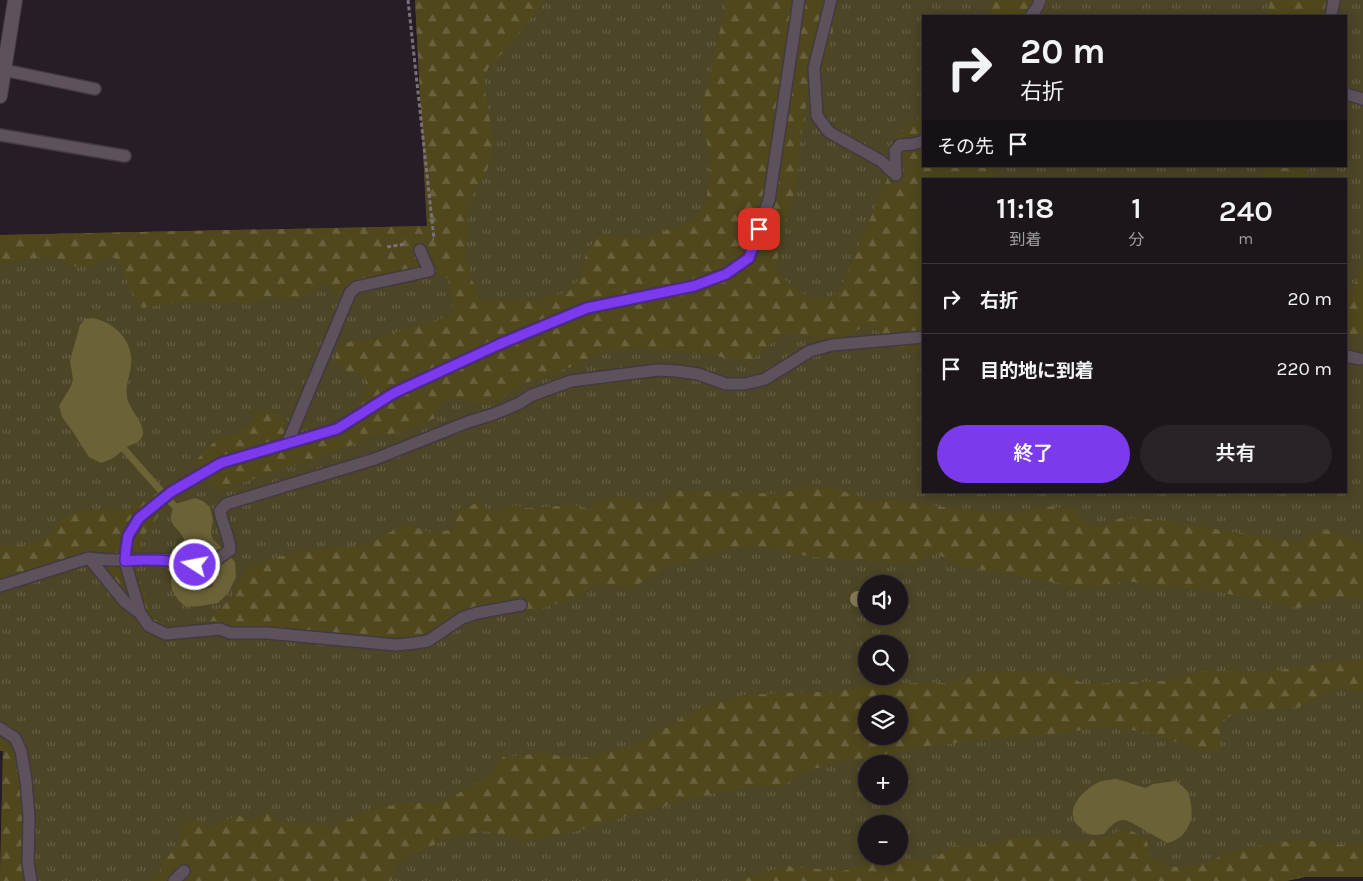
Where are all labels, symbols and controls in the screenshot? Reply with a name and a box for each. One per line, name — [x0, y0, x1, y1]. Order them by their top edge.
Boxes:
text: 20 m — [1020, 31, 1105, 72]
icon: right — [937, 35, 1002, 100]
text: 右折 — [1020, 79, 1064, 105]
icon: arrive — [1004, 130, 1032, 158]
text: その先 — [937, 136, 994, 158]
text: 11:18 — [996, 190, 1054, 226]
text: 1 — [1131, 190, 1142, 226]
text: 240 — [1219, 193, 1273, 229]
pin — [738, 208, 780, 250]
icon: arrive — [745, 215, 773, 243]
text: m — [1238, 229, 1253, 248]
text: 到着 — [1009, 230, 1041, 249]
text: 分 — [1129, 230, 1145, 249]
icon: right — [937, 285, 965, 313]
text: 20 m — [1287, 288, 1332, 310]
text: 右折 — [980, 290, 1018, 312]
icon: arrive — [937, 355, 965, 383]
text: 220 m — [1276, 358, 1332, 380]
text: 目的地に到着 — [980, 360, 1094, 382]
button: 終了 — [937, 425, 1130, 483]
button: 共有 — [1140, 425, 1332, 483]
position arrow — [168, 538, 220, 590]
map controls — [858, 575, 908, 865]
button: sound — [858, 575, 908, 625]
button: search — [858, 635, 908, 685]
button: layers — [858, 695, 908, 745]
button: + — [858, 755, 908, 805]
button: − — [858, 815, 908, 865]

